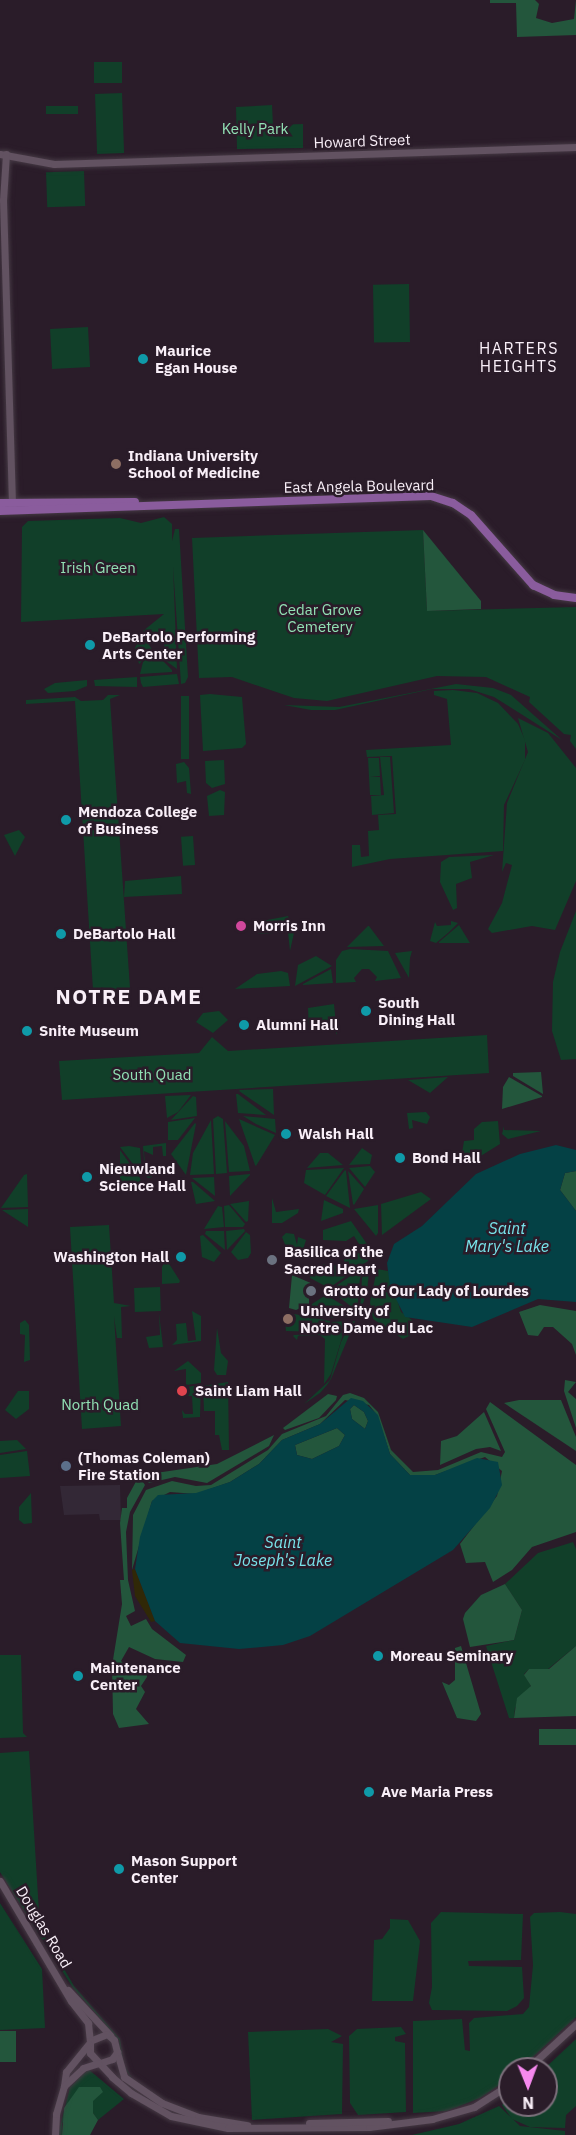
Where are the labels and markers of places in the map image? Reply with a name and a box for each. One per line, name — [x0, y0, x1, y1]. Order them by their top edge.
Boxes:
place label: Maurice Egan House — [155, 341, 238, 376]
marker: Maurice Egan House — [136, 352, 150, 366]
place label: Indiana University School of Medicine — [128, 446, 260, 481]
marker: Indiana University School of Medicine — [109, 457, 123, 471]
place label: DeBartolo Performing Arts Center — [102, 627, 255, 662]
marker: DeBartolo Performing Arts Center — [83, 638, 97, 652]
place label: Mendoza College of Business — [78, 802, 197, 837]
marker: Mendoza College of Business — [59, 813, 73, 827]
place label: Morris Inn — [253, 917, 326, 935]
marker: Morris Inn — [234, 919, 248, 933]
place label: DeBartolo Hall — [73, 925, 176, 943]
marker: DeBartolo Hall — [54, 927, 68, 941]
place label: South Dining Hall — [378, 993, 455, 1028]
marker: South Dining Hall — [359, 1004, 373, 1018]
place label: Alumni Hall — [256, 1016, 338, 1034]
marker: Alumni Hall — [237, 1018, 251, 1032]
place label: Snite Museum — [39, 1022, 139, 1040]
marker: Snite Museum — [20, 1024, 34, 1038]
place label: Walsh Hall — [298, 1125, 374, 1143]
marker: Walsh Hall — [279, 1127, 293, 1141]
place label: Bond Hall — [412, 1149, 480, 1167]
marker: Bond Hall — [393, 1151, 407, 1165]
place label: Nieuwland Science Hall — [99, 1159, 186, 1194]
marker: Nieuwland Science Hall — [80, 1170, 94, 1184]
place label: Basilica of the Sacred Heart — [284, 1242, 383, 1277]
place label: Washington Hall — [53, 1248, 169, 1266]
marker: Washington Hall — [174, 1250, 188, 1264]
marker: Basilica of the Sacred Heart — [265, 1253, 279, 1267]
place label: Grotto of Our Lady of Lourdes — [323, 1282, 529, 1300]
marker: Grotto of Our Lady of Lourdes — [304, 1284, 318, 1298]
place label: University of Notre Dame du Lac — [300, 1301, 433, 1336]
marker: University of Notre Dame du Lac — [281, 1312, 295, 1326]
marker: Saint Liam Hall — [173, 1382, 191, 1400]
place label: Saint Liam Hall — [195, 1382, 301, 1400]
place label: (Thomas Coleman) Fire Station — [78, 1448, 210, 1483]
marker: (Thomas Coleman) Fire Station — [59, 1459, 73, 1473]
place label: Moreau Seminary — [390, 1647, 513, 1665]
marker: Moreau Seminary — [371, 1649, 385, 1663]
place label: Maintenance Center — [90, 1658, 181, 1693]
marker: Maintenance Center — [71, 1669, 85, 1683]
place label: Ave Maria Press — [381, 1783, 493, 1801]
marker: Ave Maria Press — [362, 1785, 376, 1799]
place label: Mason Support Center — [131, 1851, 237, 1886]
marker: Mason Support Center — [112, 1862, 126, 1876]

